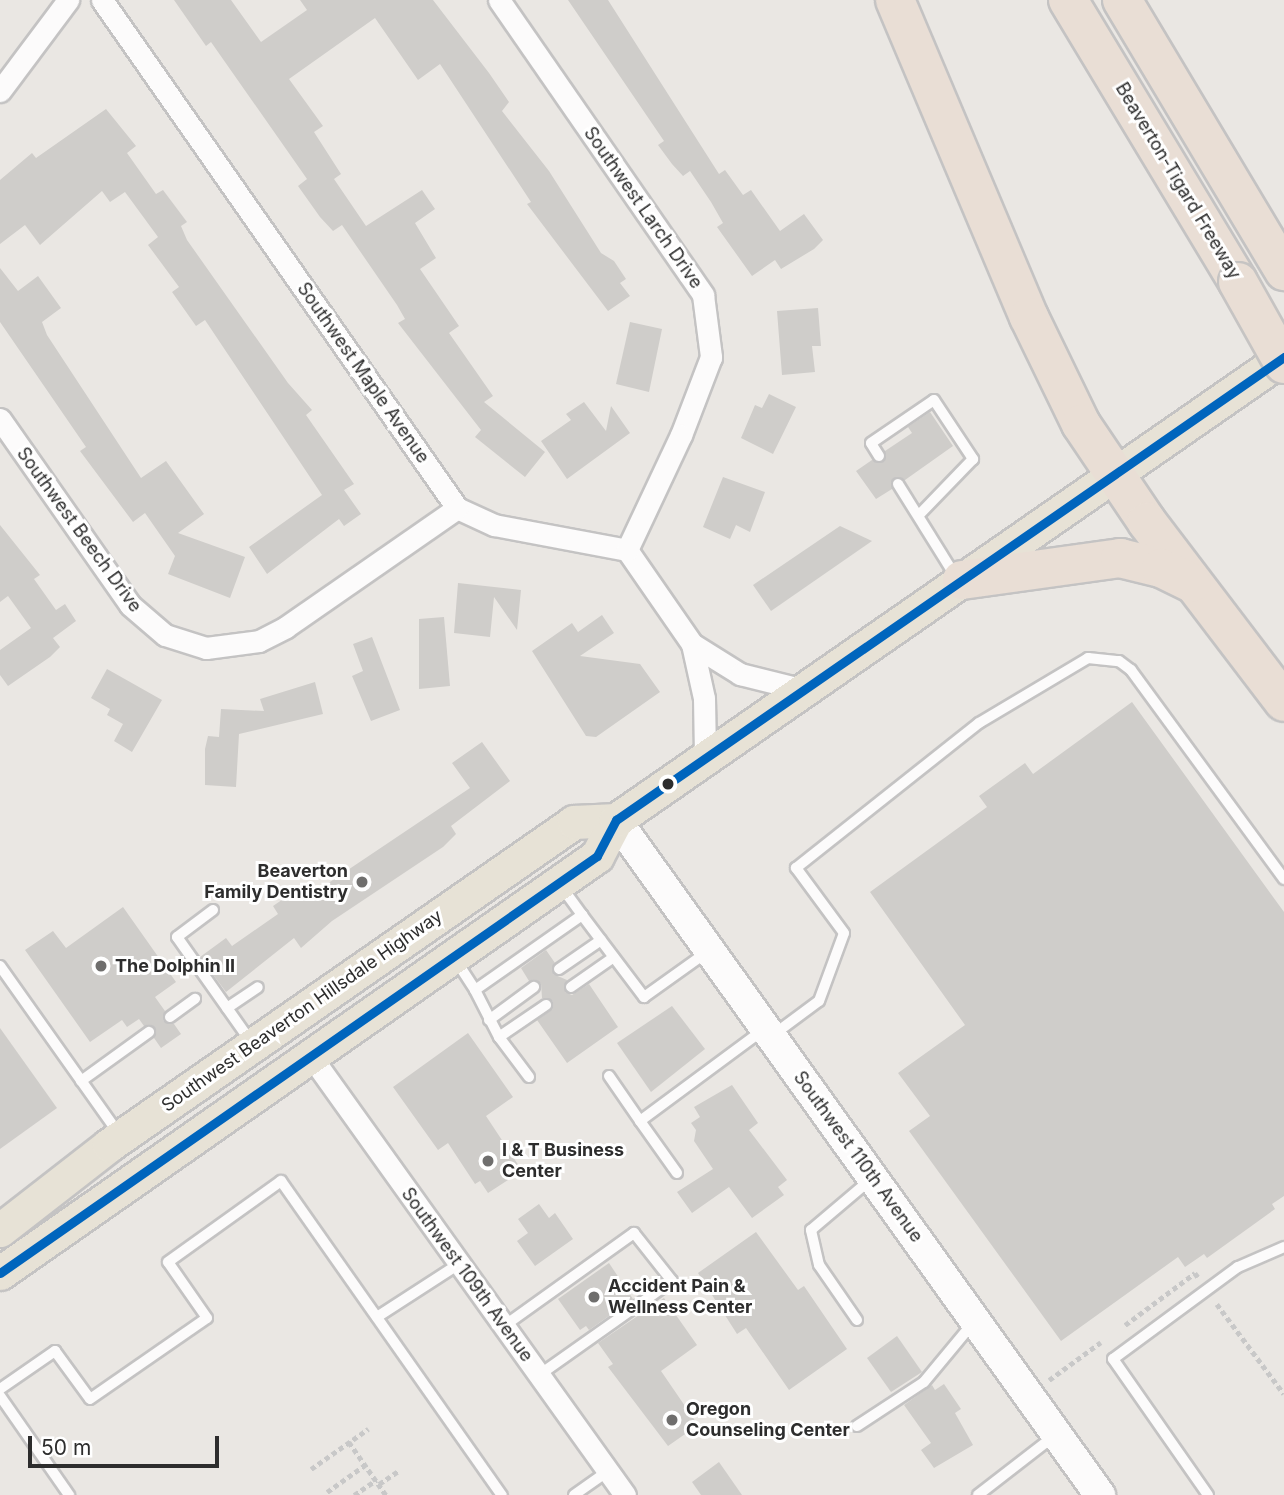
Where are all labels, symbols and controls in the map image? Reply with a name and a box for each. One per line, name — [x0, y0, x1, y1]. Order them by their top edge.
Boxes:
street label: Beaverton-Tigard Freeway — [1111, 79, 1245, 283]
street label: Southwest Larch Drive — [579, 123, 707, 293]
street label: Southwest Maple Avenue — [292, 279, 434, 467]
street label: Southwest Beech Drive — [12, 443, 146, 617]
unlabelled marker — [661, 777, 675, 791]
place label: Beaverton Family Dentistry — [204, 861, 348, 903]
marker: Beaverton Family Dentistry — [354, 874, 370, 890]
street label: Southwest Beaverton Hillsdale Highway — [157, 905, 447, 1117]
place label: The Dolphin II — [115, 955, 235, 977]
marker: The Dolphin II — [93, 958, 109, 974]
street label: Southwest 110th Avenue — [789, 1067, 927, 1247]
place label: I & T Business Center — [502, 1140, 624, 1182]
marker: I & T Business Center — [480, 1153, 496, 1169]
street label: Southwest 109th Avenue — [397, 1184, 537, 1366]
place label: Accident Pain & Wellness Center — [608, 1276, 752, 1318]
marker: Accident Pain & Wellness Center — [586, 1289, 602, 1305]
place label: Oregon Counseling Center — [686, 1399, 850, 1442]
marker: Oregon Counseling Center — [664, 1412, 680, 1428]
scale bar — [32, 1422, 222, 1466]
text: 50 m — [41, 1435, 91, 1460]

